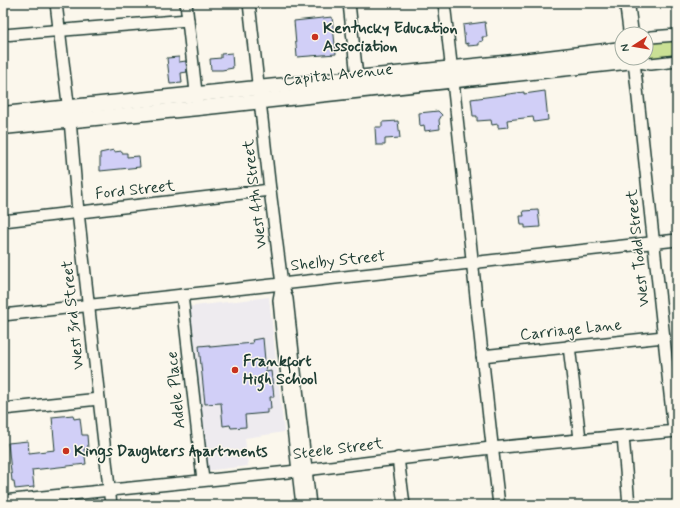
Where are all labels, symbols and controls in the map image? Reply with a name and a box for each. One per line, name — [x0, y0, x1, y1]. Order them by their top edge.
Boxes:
place label: Kentucky Education Association — [323, 18, 457, 57]
north arrow — [614, 26, 654, 66]
marker: Kentucky Education Association — [310, 32, 320, 42]
text: N — [618, 43, 633, 53]
street label: Capital Avenue — [282, 59, 394, 91]
street label: West 4th Street — [238, 138, 272, 250]
street label: Ford Street — [94, 175, 177, 205]
street label: West Todd Street — [621, 188, 655, 308]
street label: Shelby Street — [290, 246, 387, 276]
street label: West 3rd Street — [57, 259, 89, 371]
street label: Carriage Lane — [519, 314, 623, 346]
street label: Adele Place — [161, 350, 191, 430]
place label: Frankfort High School — [243, 351, 318, 392]
marker: Frankfort High School — [230, 365, 240, 375]
street label: Steele Street — [292, 433, 385, 465]
place label: Kings Daughters Apartments — [74, 441, 268, 464]
marker: Kings Daughters Apartments — [61, 446, 71, 456]

